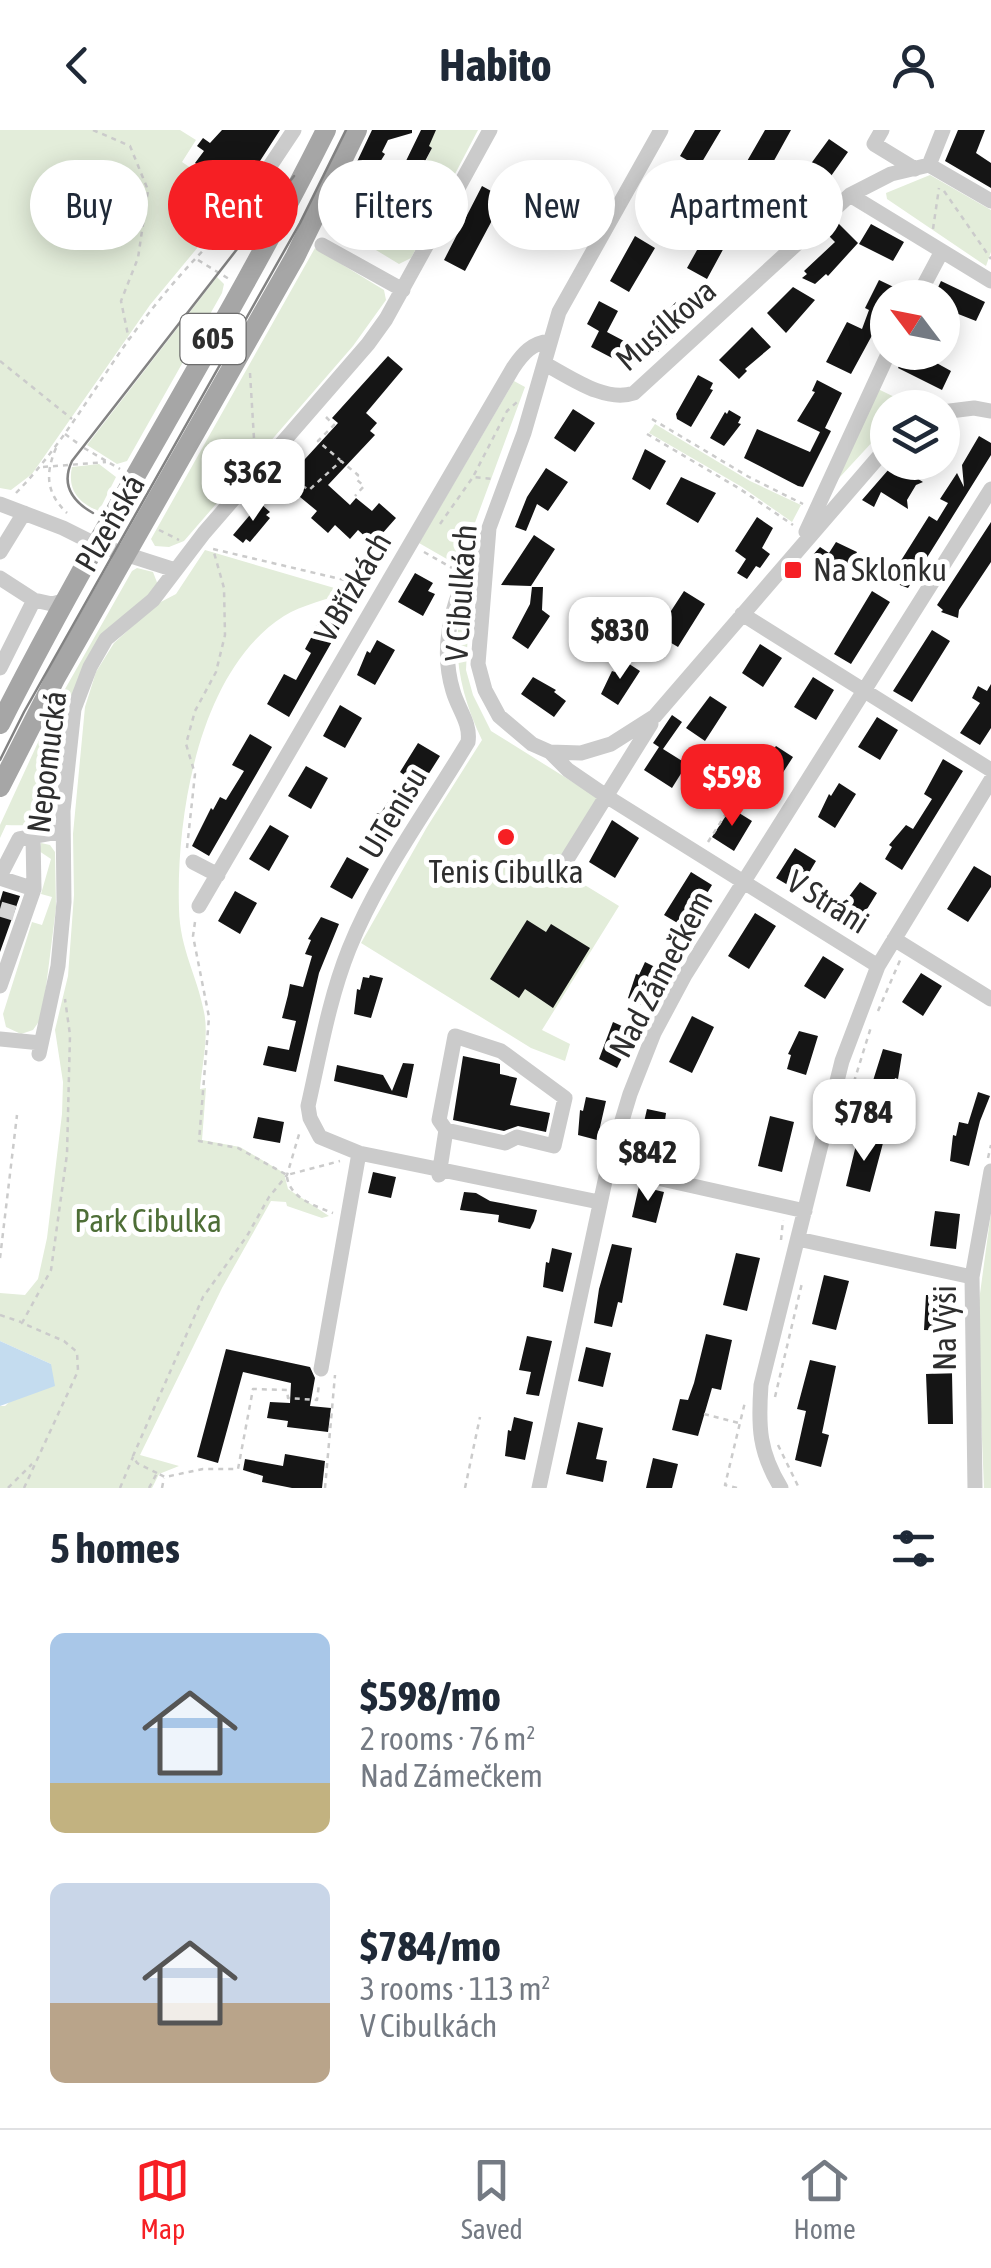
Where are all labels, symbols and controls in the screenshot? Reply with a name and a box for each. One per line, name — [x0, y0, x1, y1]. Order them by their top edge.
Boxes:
icon: back — [50, 38, 105, 93]
icon: person — [886, 38, 941, 93]
text: Habito — [439, 39, 552, 91]
chip: Buy — [30, 160, 148, 250]
chip: Rent — [168, 160, 298, 250]
chip: Filters — [318, 160, 468, 250]
chip: New — [488, 160, 615, 250]
chip: Apartment — [635, 160, 843, 250]
street label: Musílkova — [608, 271, 723, 378]
north arrow — [870, 280, 960, 370]
map controls — [870, 280, 960, 480]
road number: 605 — [180, 314, 246, 364]
button: layers — [870, 390, 960, 480]
pin: $362 — [194, 439, 312, 524]
text: $362 — [224, 453, 282, 490]
street label: Plzeňská — [67, 468, 152, 578]
street label: V Cibulkách — [437, 523, 484, 663]
street label: V Břízkách — [307, 526, 399, 648]
place label: Na Sklonku — [813, 551, 947, 588]
marker: Na Sklonku — [782, 559, 804, 581]
pin: $830 — [561, 597, 679, 682]
text: $830 — [591, 611, 649, 648]
street label: Nepomucká — [19, 689, 74, 835]
pin: $598 — [673, 744, 791, 829]
text: $598 — [703, 758, 761, 795]
street label: U Tenisu — [351, 761, 434, 865]
marker: Tenis Cibulka — [495, 826, 517, 848]
place label: Tenis Cibulka — [428, 853, 584, 890]
street label: V Stráni — [781, 862, 876, 941]
street label: Nad Zámečkem — [601, 884, 720, 1063]
pin: $784 — [805, 1079, 923, 1164]
text: $784 — [835, 1093, 893, 1130]
pin: $842 — [589, 1119, 707, 1204]
text: $842 — [619, 1133, 677, 1170]
park label: Park Cibulka — [74, 1202, 222, 1239]
street label: Na Výši — [926, 1285, 963, 1371]
icon: filters — [886, 1521, 941, 1576]
text: 5 homes — [50, 1524, 180, 1572]
text: $598/mo — [360, 1672, 501, 1720]
icon: home — [130, 1673, 250, 1793]
text: 2 rooms · 76 m² — [360, 1720, 535, 1757]
text: Nad Zámečkem — [360, 1757, 543, 1794]
text: $784/mo — [360, 1922, 501, 1970]
icon: home — [130, 1923, 250, 2043]
text: 3 rooms · 113 m² — [360, 1970, 550, 2007]
text: V Cibulkách — [360, 2007, 497, 2044]
tab: Map — [135, 2153, 190, 2245]
tab: Saved — [461, 2153, 523, 2245]
tab: Home — [793, 2153, 856, 2245]

